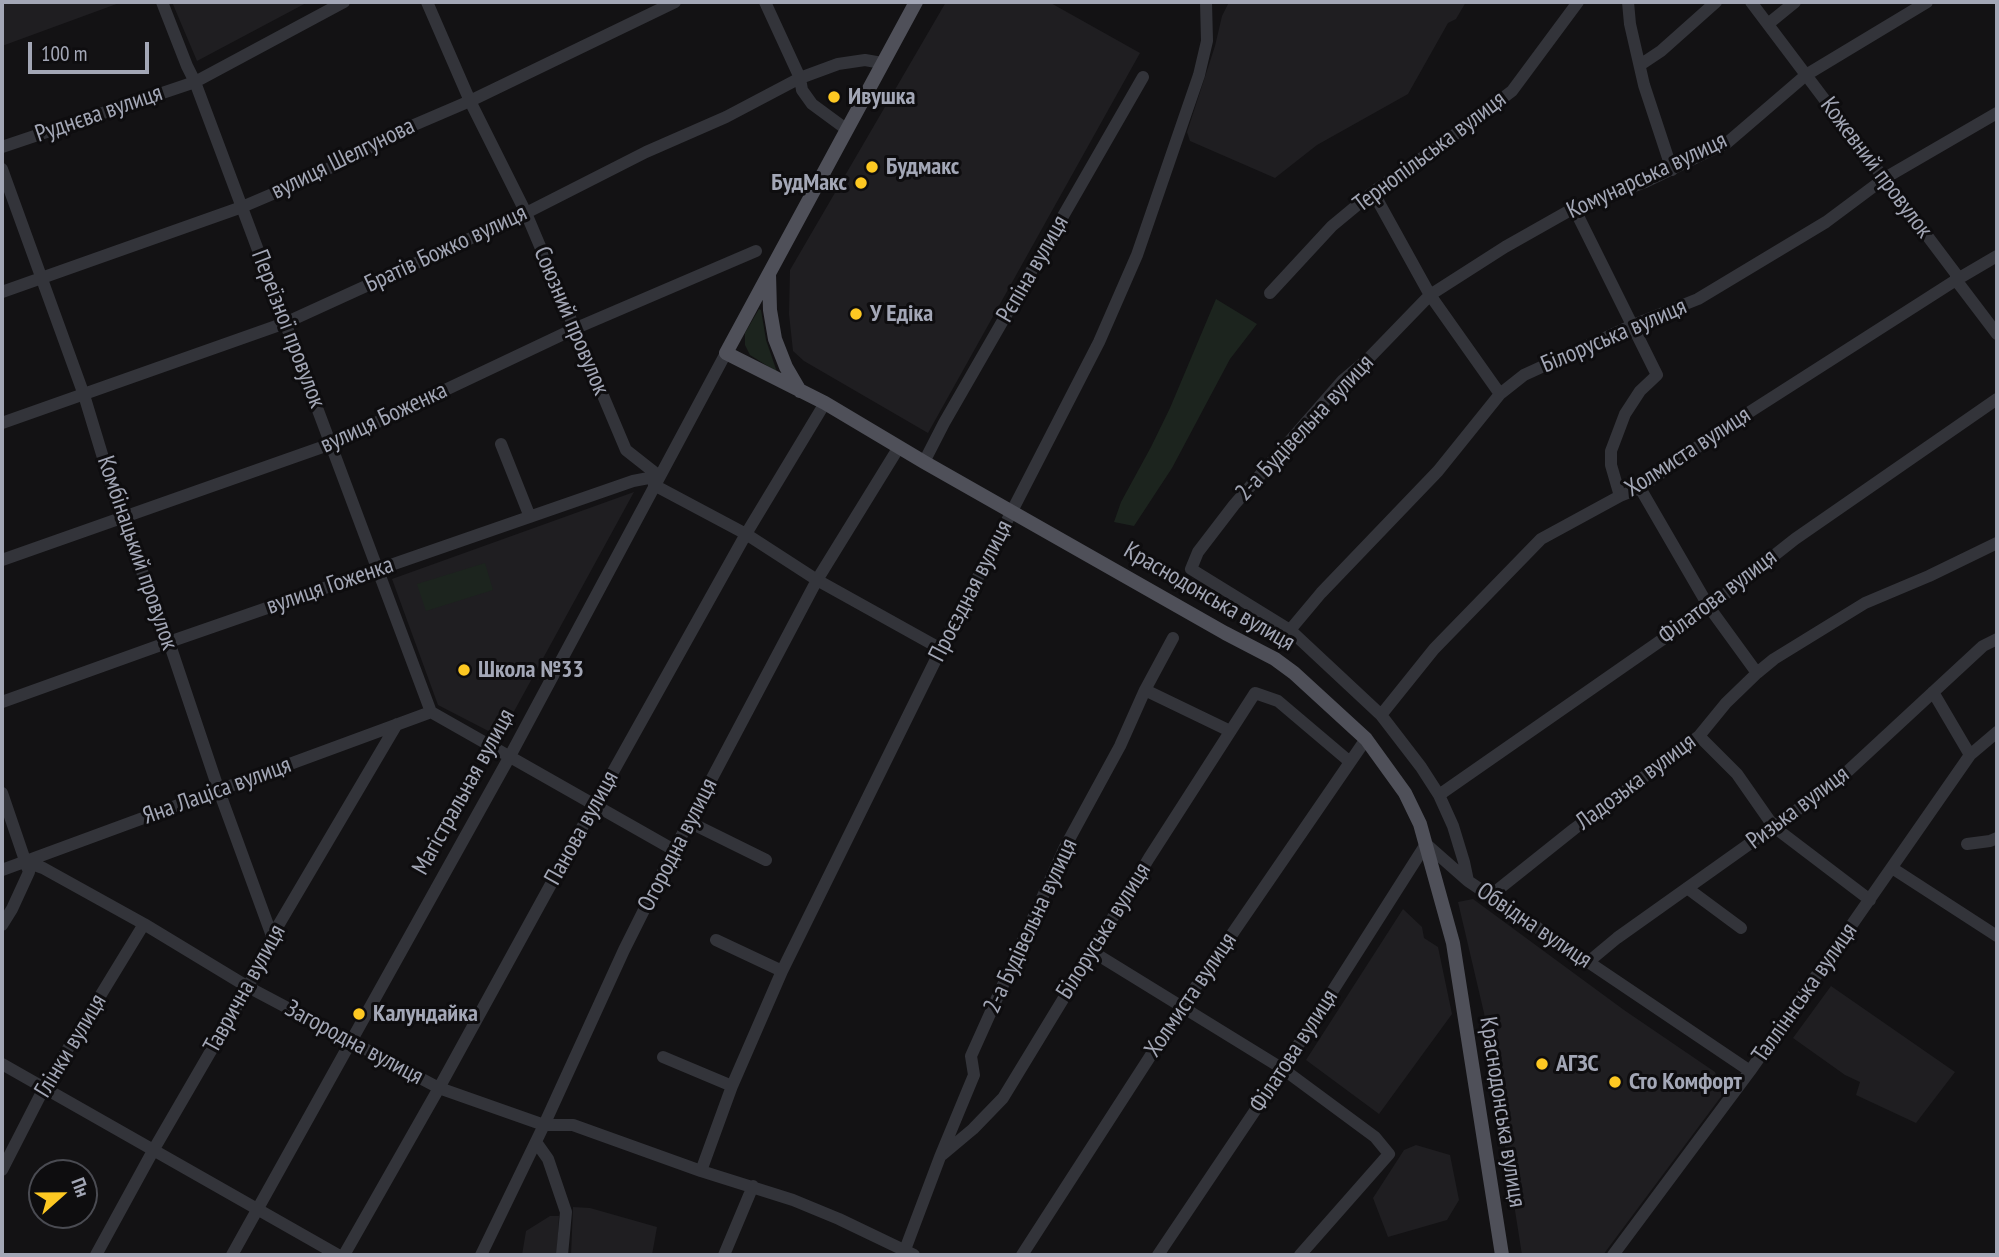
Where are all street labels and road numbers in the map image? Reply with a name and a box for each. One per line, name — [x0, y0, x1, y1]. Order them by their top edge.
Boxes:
street label: Руднєва вулиця — [32, 79, 166, 149]
street label: Тернопільська вулиця — [1348, 85, 1512, 219]
street label: Кожевний провулок — [1814, 92, 1938, 244]
street label: вулиця Шелгунова — [267, 112, 419, 206]
street label: Комунарська вулиця — [1562, 126, 1732, 226]
street label: Братів Божко вулиця — [360, 199, 532, 299]
street label: Рєпіна вулиця — [991, 211, 1075, 327]
street label: Союзний провулок — [527, 242, 615, 400]
street label: Переїзної провулок — [245, 246, 331, 412]
street label: Білоруська вулиця — [1537, 292, 1691, 380]
street label: 2-а Будівельна вулиця — [1230, 349, 1380, 507]
street label: вулиця Боженка — [316, 376, 452, 460]
street label: Холмиста вулиця — [1620, 401, 1756, 503]
street label: Комбінацький провулок — [90, 452, 184, 654]
street label: Проєздная вулиця — [923, 516, 1019, 666]
street label: Краснодонська вулиця — [1118, 536, 1300, 658]
street label: Філатова вулиця — [1653, 543, 1783, 651]
street label: вулиця Гоженка — [263, 551, 397, 621]
street label: Магістральная вулиця — [407, 704, 521, 880]
street label: Ладозька вулиця — [1570, 728, 1702, 836]
street label: Яна Лаціса вулиця — [139, 751, 295, 831]
street label: Ризька вулиця — [1741, 760, 1855, 856]
street label: Панова вулиця — [539, 766, 625, 890]
street label: Огородна вулиця — [632, 774, 724, 916]
street label: 2-а Будівельна вулиця — [978, 834, 1084, 1018]
street label: Білоруська вулиця — [1051, 858, 1157, 1004]
street label: Обвідна вулиця — [1471, 877, 1597, 975]
street label: Талліннська вулиця — [1746, 918, 1864, 1068]
street label: Таврична вулиця — [198, 920, 292, 1058]
street label: Холмиста вулиця — [1139, 927, 1243, 1063]
street label: Філатова вулиця — [1244, 984, 1344, 1118]
street label: Глінки вулиця — [29, 989, 113, 1103]
street label: Загородна вулиця — [280, 995, 428, 1091]
street label: Краснодонська вулиця — [1473, 1015, 1531, 1209]

